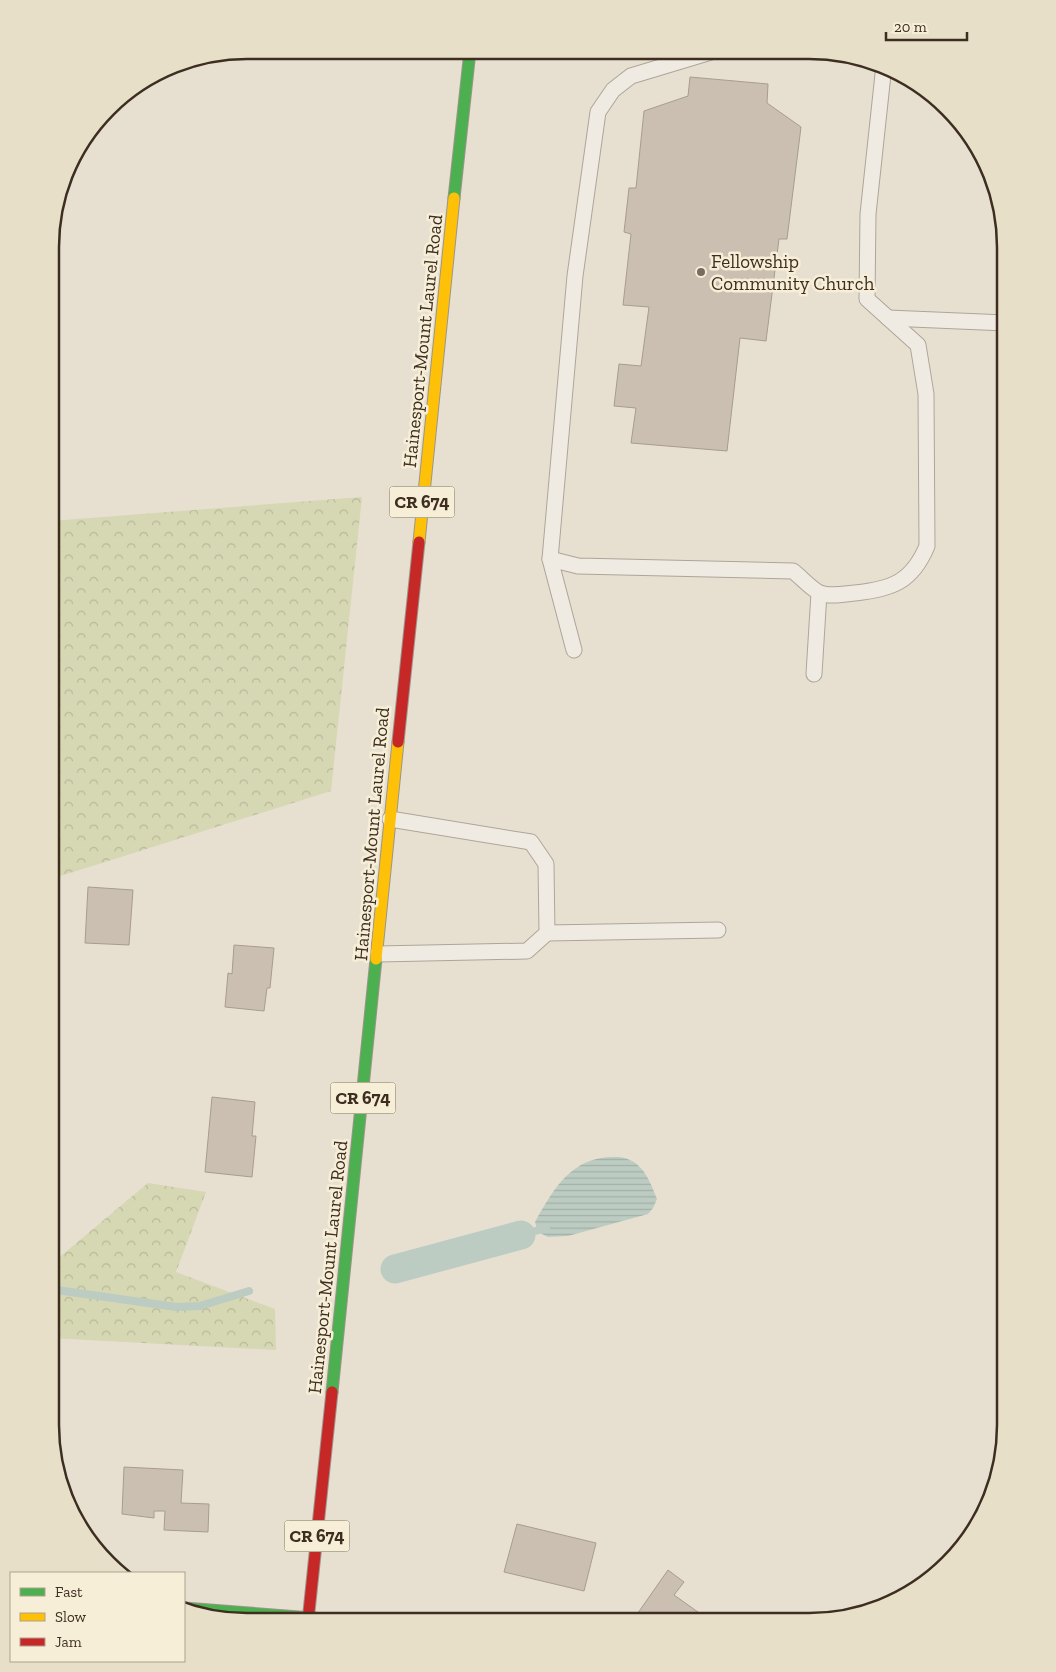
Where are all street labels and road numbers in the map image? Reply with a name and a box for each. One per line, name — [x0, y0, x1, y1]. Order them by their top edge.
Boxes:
street label: Hainesport-Mount Laurel Road — [398, 213, 447, 469]
road number: CR 674 — [390, 487, 454, 518]
street label: Hainesport-Mount Laurel Road — [349, 706, 394, 962]
road number: CR 674 — [330, 1082, 396, 1114]
street label: Hainesport-Mount Laurel Road — [303, 1139, 352, 1395]
road number: CR 674 — [284, 1520, 350, 1552]

